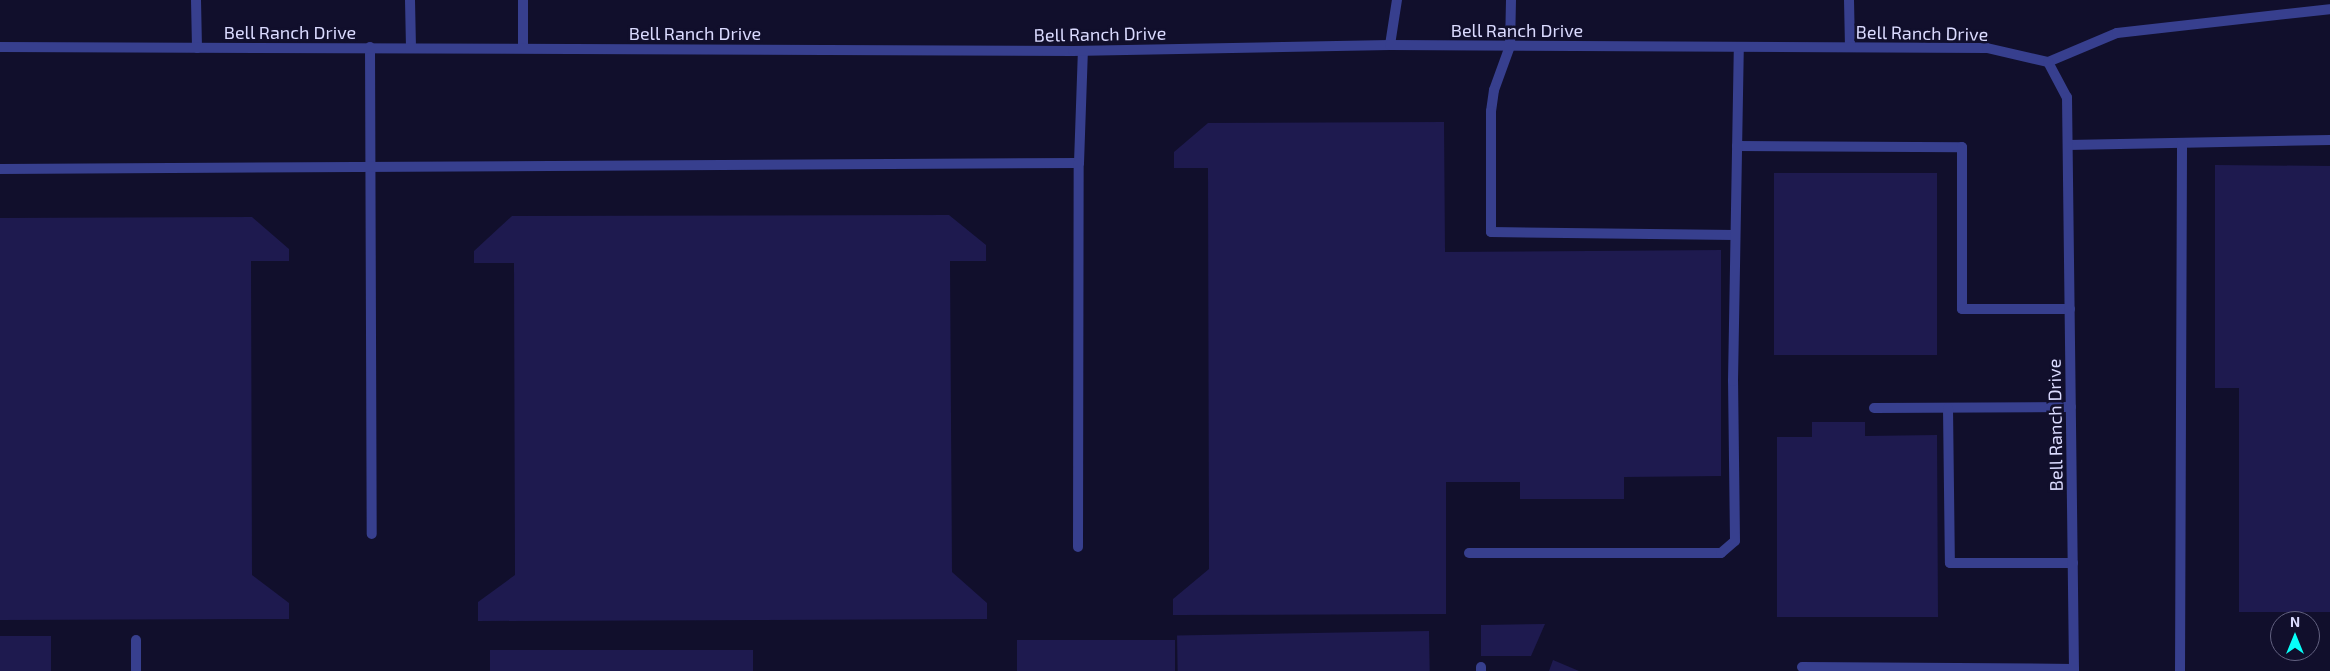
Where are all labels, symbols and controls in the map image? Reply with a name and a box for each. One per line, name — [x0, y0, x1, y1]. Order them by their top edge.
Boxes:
street label: Bell Ranch Drive — [1450, 19, 1584, 41]
street label: Bell Ranch Drive — [223, 21, 357, 43]
street label: Bell Ranch Drive — [1855, 21, 1989, 45]
street label: Bell Ranch Drive — [628, 22, 762, 44]
street label: Bell Ranch Drive — [1033, 22, 1167, 46]
street label: Bell Ranch Drive — [2043, 358, 2067, 492]
north arrow — [2270, 611, 2320, 661]
text: N — [2290, 613, 2300, 630]

